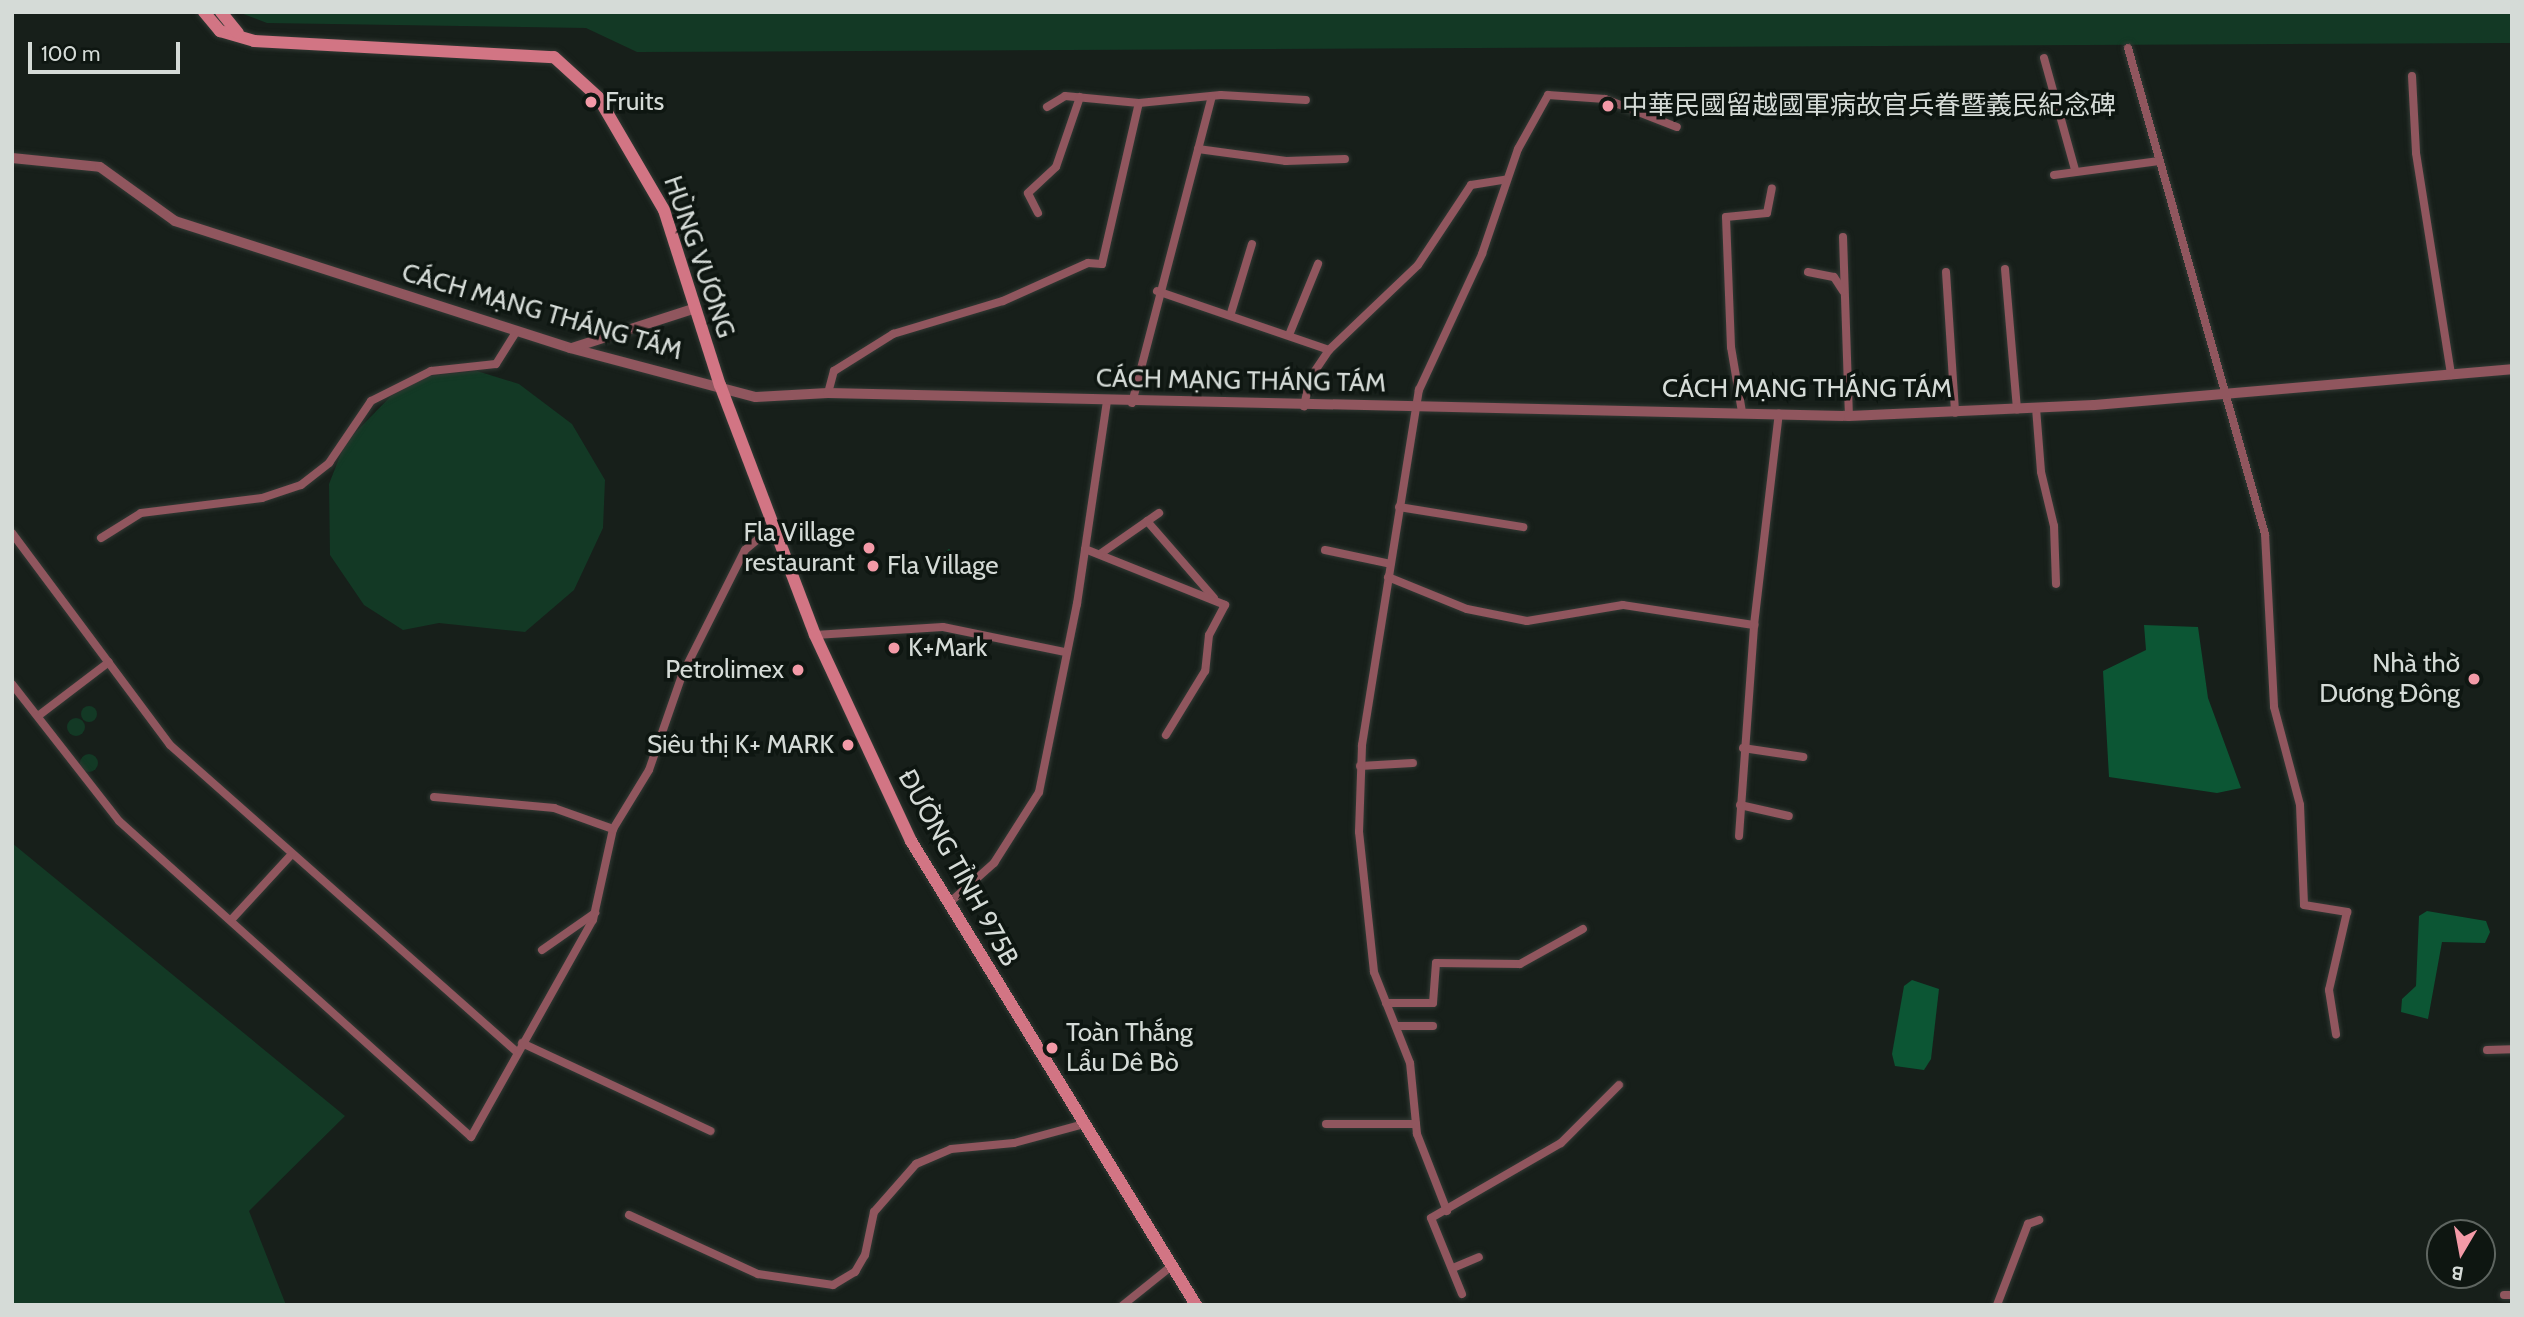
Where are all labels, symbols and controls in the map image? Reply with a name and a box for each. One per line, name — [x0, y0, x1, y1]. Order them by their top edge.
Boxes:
scale bar — [32, 28, 184, 72]
text: 100 m — [41, 41, 100, 66]
place label: Fruits — [605, 86, 664, 118]
place label: 中華民國留越國軍病故官兵眷暨義民紀念碑 — [1622, 90, 2116, 122]
marker: Fruits — [583, 94, 599, 110]
marker: 中華民國留越國軍病故官兵眷暨義民紀念碑 — [1600, 98, 1616, 114]
street label: HÙNG VƯƠNG — [657, 172, 741, 342]
street label: CÁCH MẠNG THÁNG TÁM — [398, 257, 686, 367]
street label: CÁCH MẠNG THÁNG TÁM — [1096, 363, 1386, 399]
street label: CÁCH MẠNG THÁNG TÁM — [1662, 373, 1952, 405]
place label: Fla Village restaurant — [743, 517, 855, 578]
marker: Fla Village restaurant — [861, 540, 877, 556]
place label: Fla Village — [887, 550, 999, 582]
marker: Fla Village — [865, 558, 881, 574]
place label: K+Mark — [908, 632, 988, 664]
marker: K+Mark — [886, 640, 902, 656]
place label: Nhà thờ Dương Đông — [2319, 648, 2460, 710]
place label: Petrolimex — [665, 654, 784, 686]
marker: Petrolimex — [790, 662, 806, 678]
marker: Nhà thờ Dương Đông — [2466, 671, 2482, 687]
place label: Siêu thị K+ MARK — [647, 729, 834, 761]
marker: Siêu thị K+ MARK — [840, 737, 856, 753]
street label: ĐƯỜNG TỈNH 975B — [891, 764, 1025, 972]
place label: Toàn Thắng Lẩu Dê Bò — [1066, 1017, 1193, 1078]
marker: Toàn Thắng Lẩu Dê Bò — [1044, 1040, 1060, 1056]
north arrow — [2426, 1219, 2496, 1289]
text: B — [2450, 1261, 2465, 1286]

